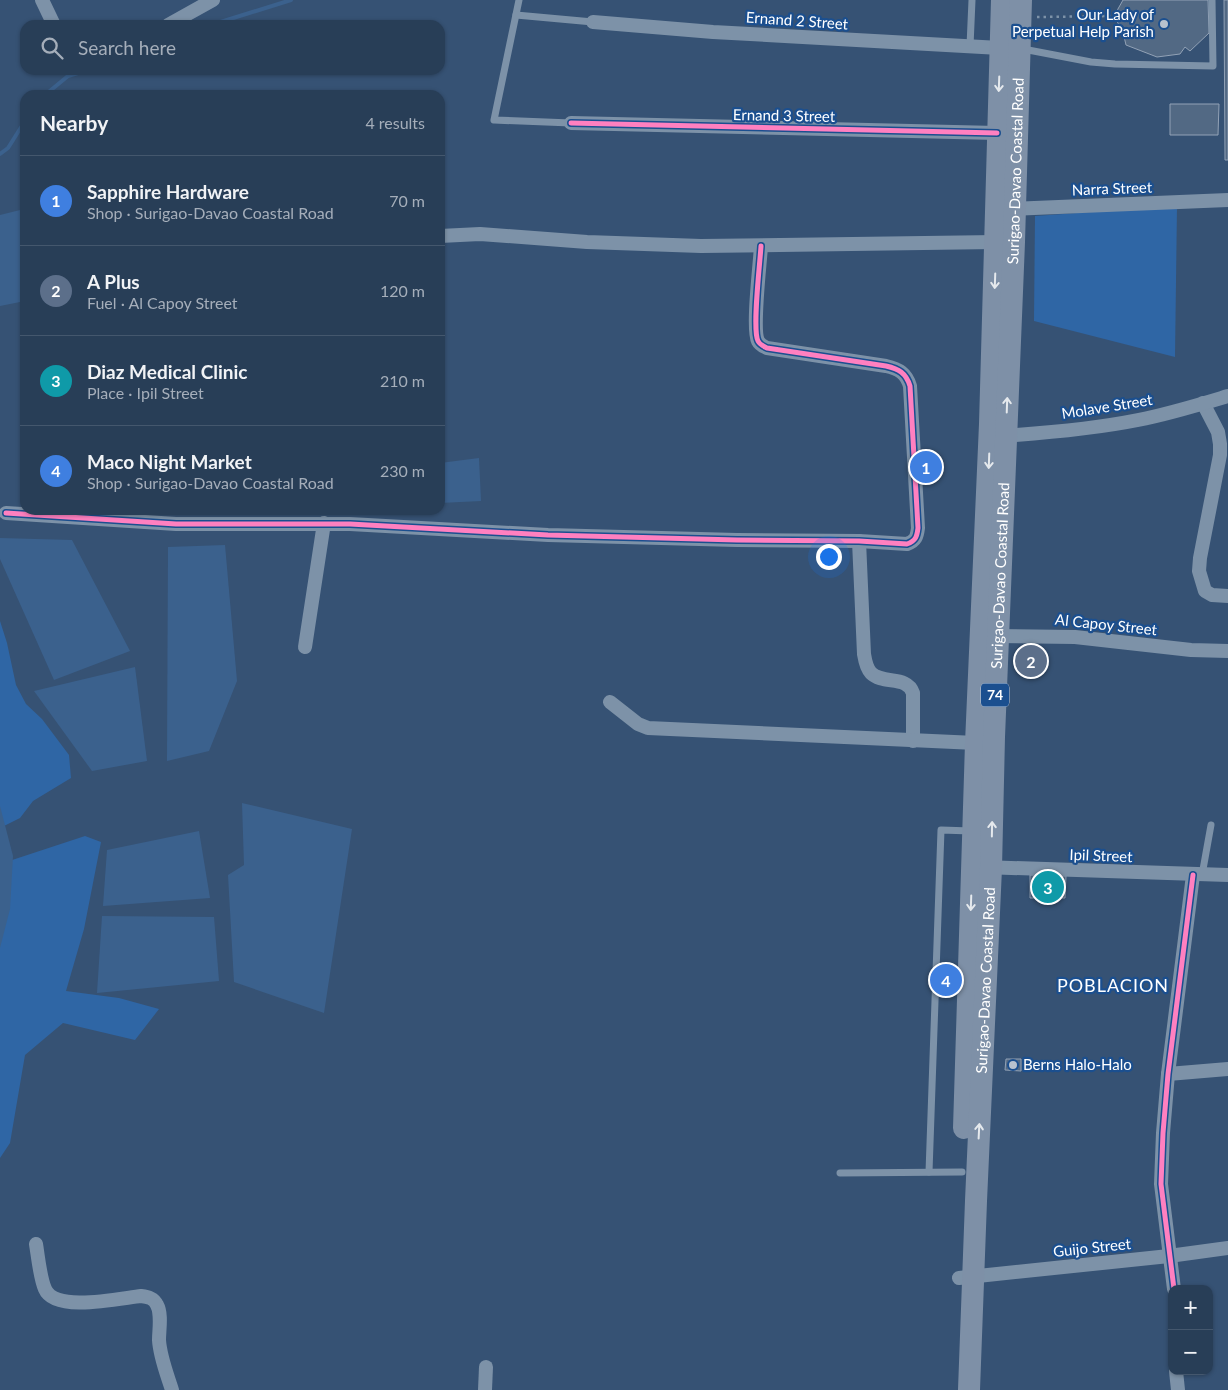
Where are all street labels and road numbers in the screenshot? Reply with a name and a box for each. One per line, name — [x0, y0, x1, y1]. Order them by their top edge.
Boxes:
street label: Ernand 2 Street — [745, 7, 849, 33]
street label: Surigao-Davao Coastal Road — [1003, 77, 1027, 265]
street label: Ernand 3 Street — [733, 105, 836, 125]
street label: Narra Street — [1072, 178, 1153, 198]
street label: Molave Street — [1060, 390, 1154, 422]
street label: Surigao-Davao Coastal Road — [987, 482, 1012, 669]
street label: Al Capoy Street — [1054, 610, 1159, 638]
road number: 74 — [981, 684, 1009, 706]
street label: Ipil Street — [1069, 845, 1133, 865]
street label: Surigao-Davao Coastal Road — [972, 887, 998, 1074]
street label: Guijo Street — [1052, 1234, 1132, 1260]

